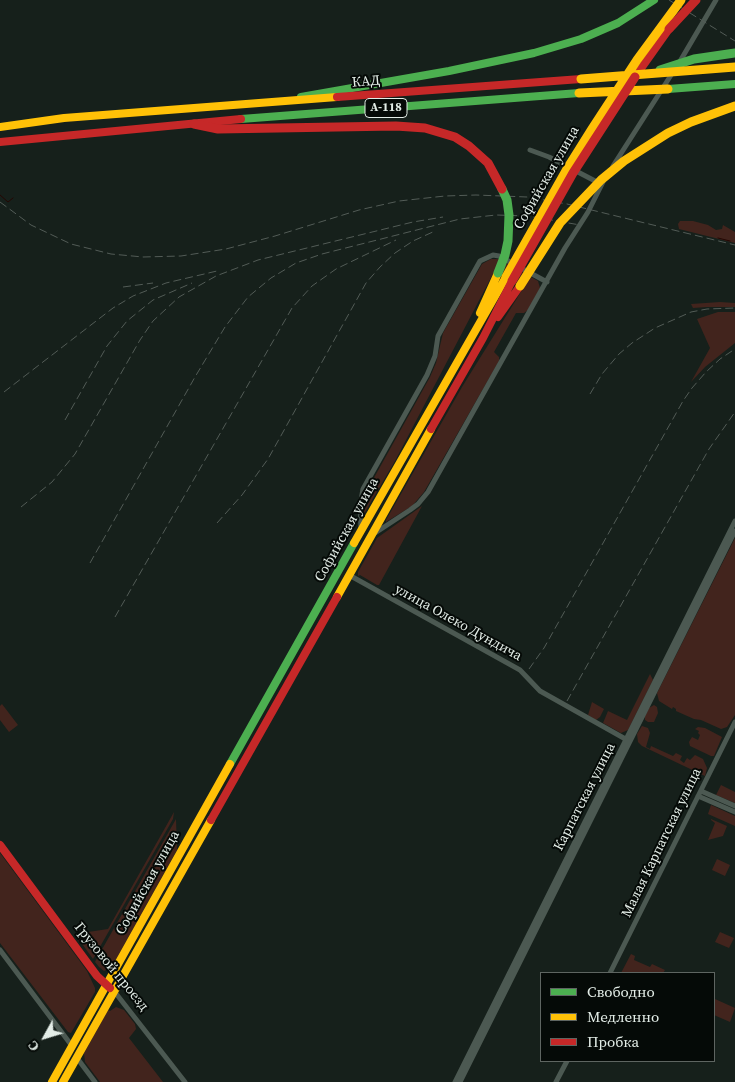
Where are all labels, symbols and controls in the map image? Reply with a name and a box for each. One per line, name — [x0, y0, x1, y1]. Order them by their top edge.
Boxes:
street label: КАД — [351, 72, 381, 92]
road number: А-118 — [365, 99, 407, 118]
street label: Софийская улица — [511, 123, 583, 233]
street label: Софийская улица — [311, 475, 383, 585]
street label: улица Олеко Дундича — [391, 581, 525, 665]
street label: Карпатская улица — [551, 740, 619, 854]
street label: Малая Карпатская улица — [618, 766, 706, 920]
street label: Софийская улица — [112, 828, 184, 938]
street label: Грузовой проезд — [70, 919, 152, 1015]
legend — [540, 972, 715, 1062]
text: Свободно — [587, 981, 655, 1002]
text: Медленно — [587, 1006, 659, 1027]
north arrow — [20, 1012, 70, 1062]
text: Пробка — [587, 1031, 639, 1052]
text: С — [23, 1037, 44, 1056]

